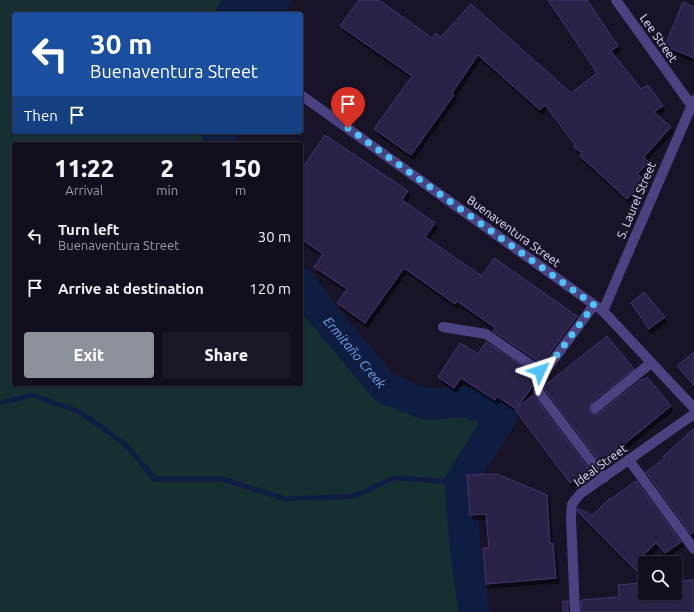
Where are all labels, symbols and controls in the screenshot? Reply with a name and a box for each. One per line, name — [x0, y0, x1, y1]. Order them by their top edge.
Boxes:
street label: Lee Street — [638, 11, 680, 65]
icon: left — [24, 28, 76, 80]
text: 30 m — [90, 28, 152, 59]
text: Buenaventura Street — [90, 61, 258, 81]
pin — [331, 87, 365, 128]
icon: arrive — [337, 93, 359, 115]
icon: arrive — [66, 104, 88, 126]
text: Then — [24, 107, 58, 124]
text: 11:22 — [54, 155, 114, 182]
text: 2 — [160, 155, 174, 182]
text: 150 — [220, 155, 261, 182]
street label: S. Laurel Street — [614, 160, 658, 240]
text: Arrival — [65, 183, 103, 197]
text: min — [156, 183, 178, 197]
text: m — [235, 183, 246, 197]
street label: Buenaventura Street — [465, 193, 563, 269]
text: Turn left — [58, 221, 119, 238]
icon: left — [24, 225, 46, 247]
text: 30 m — [258, 228, 291, 245]
text: Buenaventura Street — [58, 238, 179, 252]
icon: arrive — [24, 277, 46, 299]
text: Arrive at destination — [58, 280, 204, 297]
text: 120 m — [249, 280, 291, 297]
water label: Ermitaño Creek — [321, 314, 389, 391]
button: Exit — [24, 332, 154, 378]
button: Share — [162, 332, 291, 378]
position arrow — [519, 350, 561, 392]
street label: Ideal Street — [571, 441, 629, 489]
map controls — [638, 556, 682, 600]
button: search — [638, 556, 682, 600]

